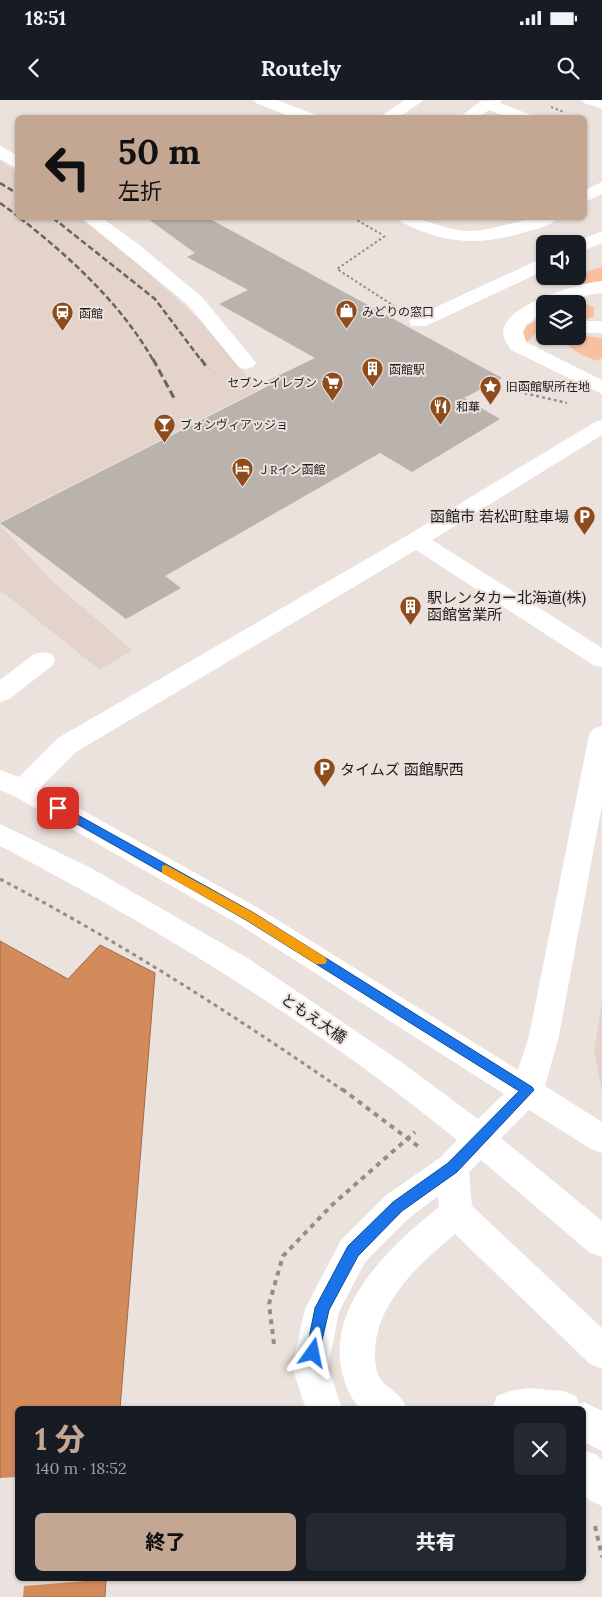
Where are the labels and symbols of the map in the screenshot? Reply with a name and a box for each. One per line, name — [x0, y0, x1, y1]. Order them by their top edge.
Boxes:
shop icon: みどりの窓口 — [334, 299, 358, 330]
station icon: 函館 — [51, 301, 75, 332]
place label: みどりの窓口 — [362, 304, 434, 319]
place label: 函館 — [79, 306, 103, 321]
building icon: 函館駅 — [361, 357, 385, 388]
place label: 函館駅 — [389, 362, 425, 377]
supermarket icon: セブン-イレブン — [321, 370, 345, 401]
place icon: 旧函館駅所在地 — [478, 374, 502, 405]
place label: セブン-イレブン — [227, 375, 317, 390]
place label: 旧函館駅所在地 — [506, 379, 590, 394]
restaurant icon: 和華 — [428, 394, 452, 425]
place label: 和華 — [456, 399, 480, 414]
bar icon: ブォンヴィアッジョ — [152, 412, 176, 443]
place label: ブォンヴィアッジョ — [180, 417, 288, 432]
hotel icon: ＪRイン函館 — [230, 457, 254, 488]
place label: ＪRイン函館 — [258, 462, 326, 477]
parking icon: 函館市 若松町駐車場 — [573, 504, 597, 535]
place label: 函館市 若松町駐車場 — [430, 507, 569, 526]
place label: 駅レンタカー北海道(株) 函館営業所 — [427, 588, 587, 624]
building icon: 駅レンタカー北海道(株) 函館営業所 — [399, 594, 423, 625]
parking icon: タイムズ 函館駅西 — [312, 757, 336, 788]
place label: タイムズ 函館駅西 — [340, 760, 464, 779]
pin — [37, 787, 79, 829]
street label: ともえ大橋 — [278, 989, 350, 1047]
position arrow — [286, 1326, 338, 1378]

